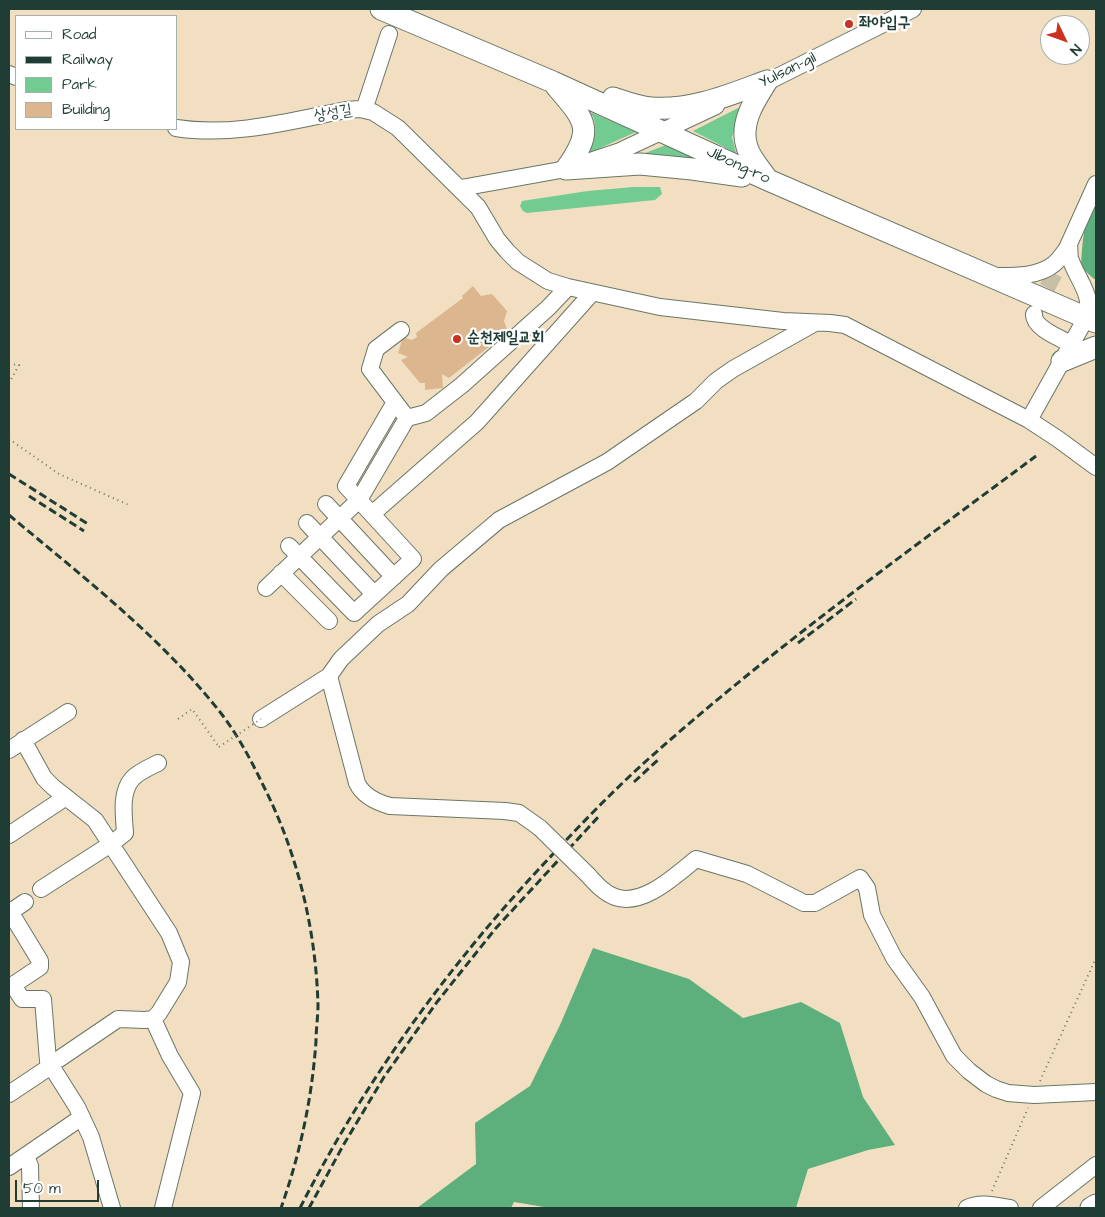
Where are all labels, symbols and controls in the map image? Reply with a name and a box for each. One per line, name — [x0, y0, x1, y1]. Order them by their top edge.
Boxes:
place label: 좌야입구 — [859, 14, 911, 34]
legend — [15, 15, 178, 130]
north arrow — [1040, 15, 1090, 65]
marker: 좌야입구 — [843, 18, 855, 30]
text: Road — [62, 24, 96, 45]
text: N — [1065, 39, 1086, 59]
text: Railway — [62, 49, 113, 70]
street label: Yulsan-gil — [756, 49, 820, 93]
text: Park — [62, 74, 97, 95]
text: Building — [62, 99, 110, 120]
street label: 상성길 — [312, 101, 354, 127]
street label: Jibong-ro — [703, 143, 773, 189]
place label: 순천제일교회 — [467, 329, 544, 349]
marker: 순천제일교회 — [451, 333, 463, 345]
scale bar — [18, 1170, 101, 1202]
text: 50 m — [23, 1178, 61, 1199]

